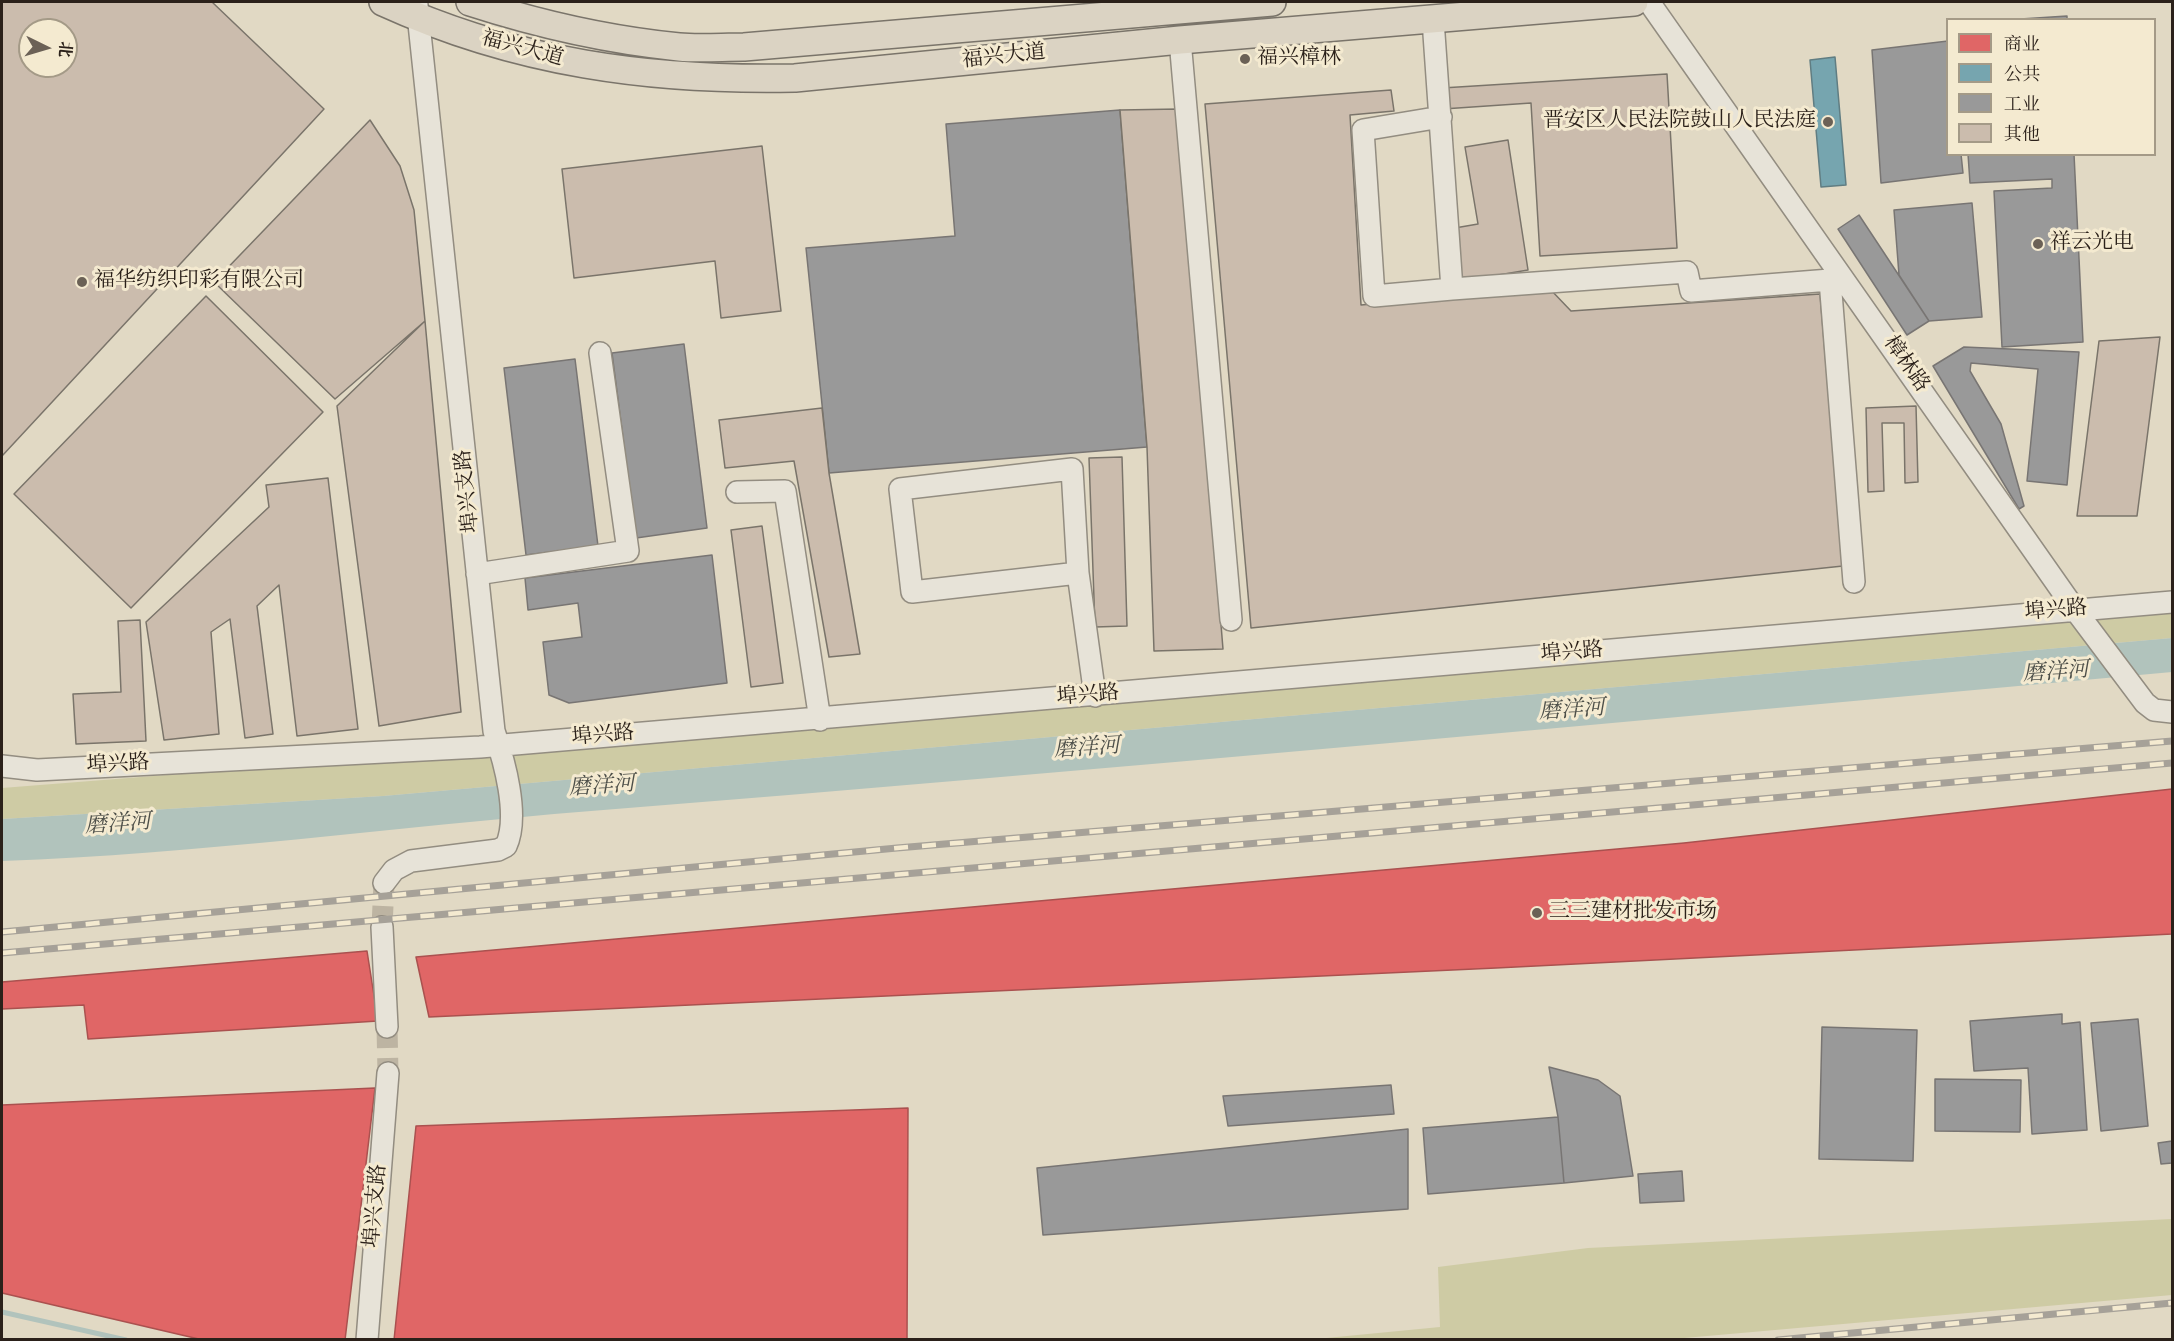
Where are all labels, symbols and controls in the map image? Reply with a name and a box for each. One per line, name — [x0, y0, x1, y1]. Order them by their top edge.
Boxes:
north arrow — [18, 18, 78, 78]
legend — [1946, 18, 2156, 156]
street label: 福兴大道 — [478, 27, 566, 73]
text: 商业 — [2004, 33, 2040, 58]
text: 北 — [52, 40, 76, 58]
street label: 福兴大道 — [961, 41, 1047, 75]
place label: 福兴樟林 — [1257, 46, 1341, 72]
marker: 福兴樟林 — [1238, 52, 1252, 66]
text: 公共 — [2004, 63, 2040, 88]
text: 工业 — [2004, 93, 2040, 118]
place label: 晋安区人民法院鼓山人民法庭 — [1543, 109, 1816, 135]
marker: 晋安区人民法院鼓山人民法庭 — [1821, 115, 1835, 129]
text: 其他 — [2004, 123, 2040, 148]
place label: 祥云光电 — [2050, 231, 2134, 257]
marker: 祥云光电 — [2031, 237, 2045, 251]
place label: 福华纺织印彩有限公司 — [94, 269, 304, 295]
marker: 福华纺织印彩有限公司 — [75, 275, 89, 289]
street label: 樟林路 — [1877, 332, 1933, 398]
street label: 埠兴支路 — [452, 448, 486, 534]
street label: 埠兴路 — [2024, 597, 2088, 627]
street label: 埠兴路 — [1540, 639, 1604, 669]
water label: 磨洋河 — [2022, 659, 2090, 689]
street label: 埠兴路 — [1056, 682, 1120, 712]
water label: 磨洋河 — [1538, 697, 1606, 727]
street label: 埠兴路 — [571, 722, 635, 752]
water label: 磨洋河 — [1053, 735, 1121, 765]
street label: 埠兴路 — [86, 752, 150, 780]
water label: 磨洋河 — [568, 773, 636, 803]
water label: 磨洋河 — [84, 811, 152, 841]
place label: 三三建材批发市场 — [1549, 900, 1717, 926]
marker: 三三建材批发市场 — [1530, 906, 1544, 920]
street label: 埠兴支路 — [361, 1163, 393, 1249]

